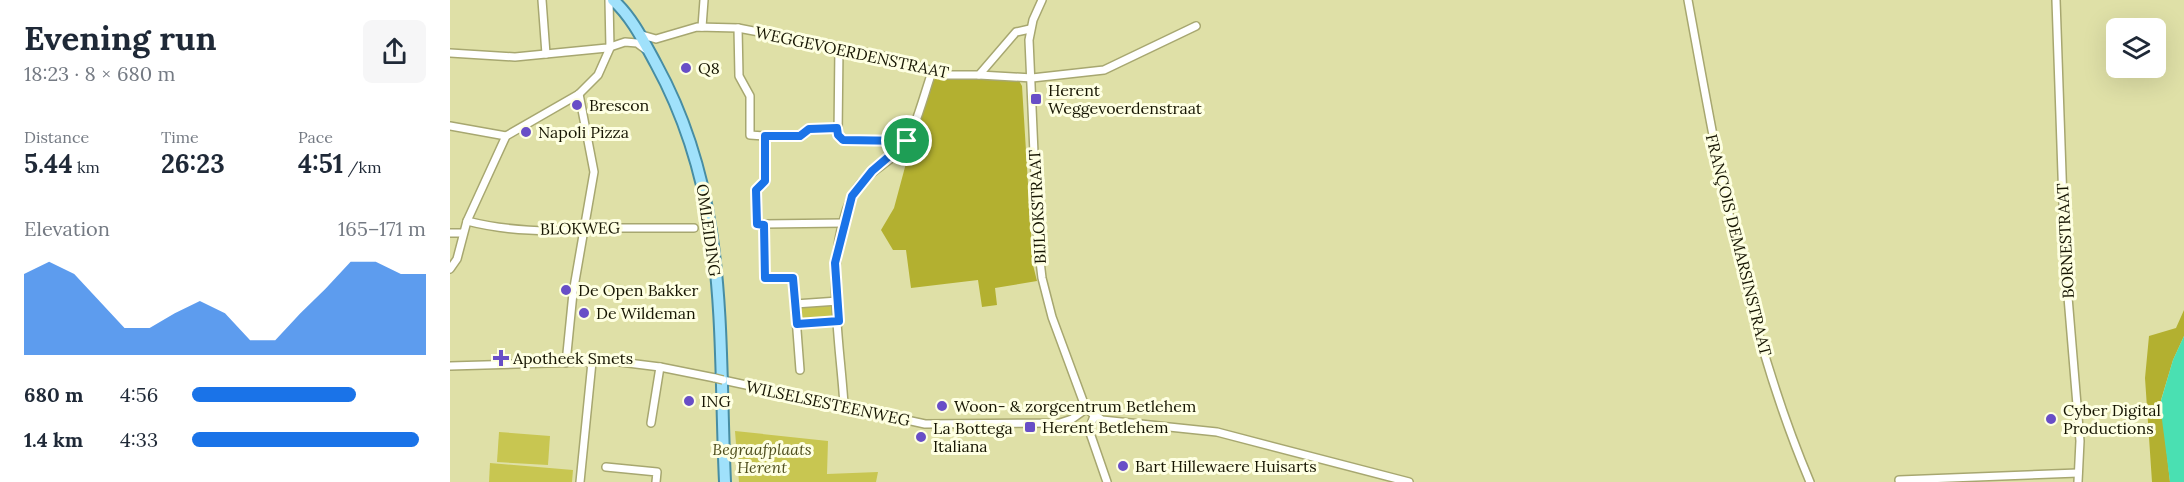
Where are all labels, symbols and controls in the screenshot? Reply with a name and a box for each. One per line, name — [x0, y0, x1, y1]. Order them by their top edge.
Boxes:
text: Evening run — [24, 17, 216, 59]
map controls — [2106, 18, 2166, 78]
button: layers — [2106, 18, 2166, 78]
button: share — [363, 20, 426, 83]
street label: WEGGEVOERDENSTRAAT — [753, 22, 951, 82]
place label: Q8 — [698, 58, 720, 78]
text: 18:23 · 8 × 680 m — [24, 61, 175, 86]
marker: Q8 — [679, 61, 693, 75]
place label: Herent Weggevoerdenstraat — [1048, 80, 1203, 118]
marker: Herent Weggevoerdenstraat — [1029, 92, 1043, 106]
place label: Brescon — [589, 95, 650, 115]
marker: Brescon — [570, 98, 584, 112]
pin — [881, 115, 932, 166]
place label: Napoli Pizza — [538, 122, 629, 142]
icon: arrive — [890, 124, 923, 157]
marker: Napoli Pizza — [519, 125, 533, 139]
text: Distance — [24, 127, 89, 147]
text: Time — [161, 127, 199, 147]
text: Pace — [298, 127, 333, 147]
street label: FRANÇOIS DEMARSINSTRAAT — [1702, 132, 1776, 358]
text: 5.44 — [24, 147, 73, 180]
text: 26:23 — [161, 147, 225, 180]
text: 4:51 — [298, 147, 343, 180]
street label: BIJLOKSTRAAT — [1024, 149, 1050, 265]
text: km — [73, 157, 100, 177]
text: /km — [343, 157, 381, 177]
street label: OMLEIDING — [693, 182, 725, 278]
street label: BORNESTRAAT — [2052, 183, 2078, 299]
text: Elevation — [24, 216, 110, 241]
text: 165–171 m — [338, 216, 426, 241]
street label: BLOKWEG — [540, 217, 620, 239]
place label: De Open Bakker — [578, 280, 699, 300]
marker: De Open Bakker — [559, 283, 573, 297]
place label: De Wildeman — [596, 303, 696, 323]
marker: De Wildeman — [577, 306, 591, 320]
place label: Apotheek Smets — [512, 348, 633, 368]
marker: Apotheek Smets — [494, 351, 508, 365]
street label: WILSELSESTEENWEG — [744, 376, 912, 430]
text: 680 m — [24, 382, 83, 407]
text: 4:56 — [120, 382, 158, 407]
place label: ING — [701, 391, 731, 411]
marker: ING — [682, 394, 696, 408]
place label: Woon- & zorgcentrum Betlehem — [954, 396, 1196, 416]
marker: Woon- & zorgcentrum Betlehem — [935, 399, 949, 413]
place label: Cyber Digital Productions — [2063, 400, 2161, 438]
marker: Cyber Digital Productions — [2044, 412, 2058, 426]
place label: Herent Betlehem — [1042, 417, 1169, 437]
place label: La Bottega Italiana — [933, 418, 1013, 456]
marker: Herent Betlehem — [1023, 420, 1037, 434]
text: 1.4 km — [24, 427, 83, 452]
text: 4:33 — [120, 427, 158, 452]
marker: La Bottega Italiana — [914, 430, 928, 444]
park label: Begraafplaats Herent — [712, 439, 812, 477]
place label: Bart Hillewaere Huisarts — [1135, 456, 1317, 476]
marker: Bart Hillewaere Huisarts — [1116, 459, 1130, 473]

